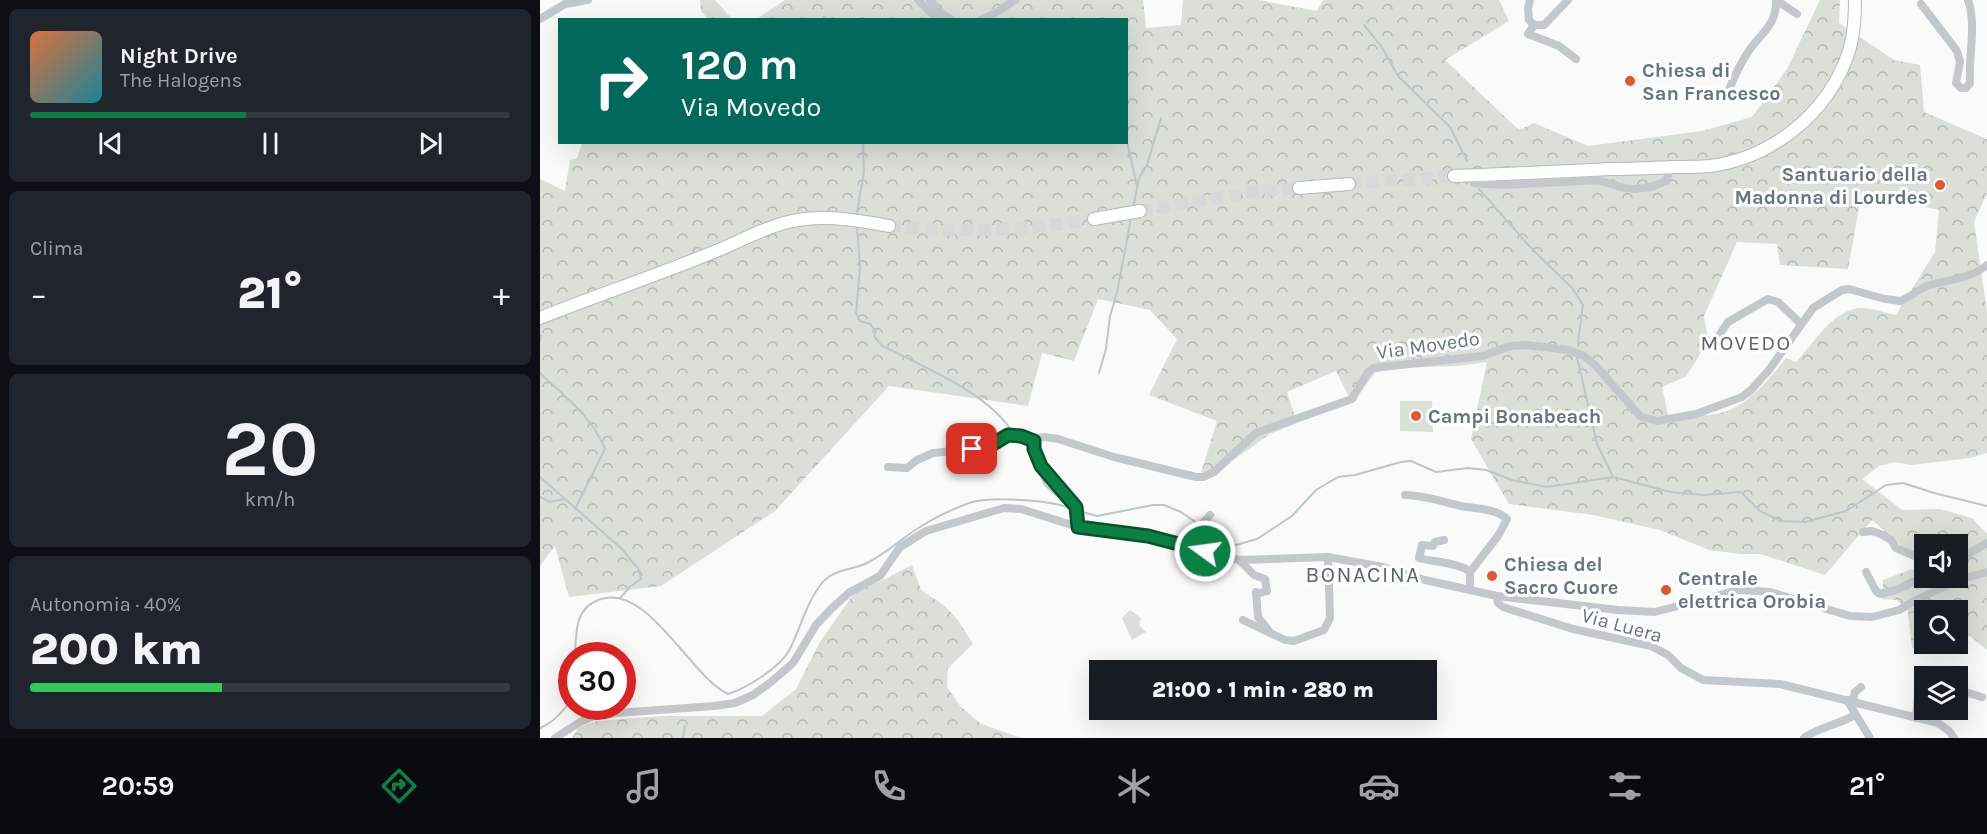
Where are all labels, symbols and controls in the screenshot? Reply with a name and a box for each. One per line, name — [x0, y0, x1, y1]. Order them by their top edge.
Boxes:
text: 120 m — [681, 40, 798, 90]
icon: right — [582, 42, 660, 120]
text: Night Drive — [120, 43, 238, 69]
place label: Chiesa di San Francesco — [1642, 59, 1781, 105]
text: The Halogens — [120, 69, 242, 92]
marker: Chiesa di San Francesco — [1623, 74, 1637, 88]
text: Via Movedo — [681, 91, 821, 123]
icon: previous — [94, 127, 127, 160]
icon: pause — [254, 127, 287, 160]
icon: next — [414, 127, 447, 160]
place label: Santuario della Madonna di Lourdes — [1735, 163, 1928, 209]
marker: Santuario della Madonna di Lourdes — [1933, 178, 1947, 192]
text: Clima — [30, 237, 84, 260]
text: 21° — [237, 267, 303, 319]
text: − — [30, 275, 47, 313]
text: + — [493, 275, 510, 313]
street label: Via Movedo — [1375, 327, 1481, 364]
district label: MOVEDO — [1700, 331, 1792, 355]
text: 20 — [222, 403, 318, 495]
place label: Campi Bonabeach — [1428, 405, 1601, 428]
marker: Campi Bonabeach — [1409, 409, 1423, 423]
pin — [946, 423, 997, 474]
icon: arrive — [955, 432, 988, 465]
text: km/h — [245, 488, 295, 511]
position arrow — [1173, 519, 1237, 583]
map controls — [1914, 534, 1968, 720]
button: sound — [1914, 534, 1968, 588]
place label: Chiesa del Sacro Cuore — [1504, 553, 1618, 599]
district label: BONACINA — [1306, 562, 1420, 588]
place label: Centrale elettrica Orobia — [1678, 567, 1826, 613]
marker: Chiesa del Sacro Cuore — [1485, 569, 1499, 583]
marker: Centrale elettrica Orobia — [1659, 583, 1673, 597]
text: Autonomia · 40% — [30, 593, 181, 616]
button: search — [1914, 600, 1968, 654]
street label: Via Luera — [1579, 604, 1665, 647]
text: 200 km — [30, 623, 202, 675]
speed limit sign: 30 — [558, 642, 636, 720]
button: layers — [1914, 666, 1968, 720]
text: 21:00 · 1 min · 280 m — [1152, 677, 1374, 703]
icon: directions — [378, 765, 420, 807]
icon: music — [623, 765, 665, 807]
icon: phone — [868, 765, 910, 807]
icon: climate — [1113, 765, 1155, 807]
icon: car — [1358, 765, 1400, 807]
icon: filters — [1604, 765, 1646, 807]
text: 20:59 — [102, 770, 174, 802]
text: 21° — [1849, 770, 1885, 802]

